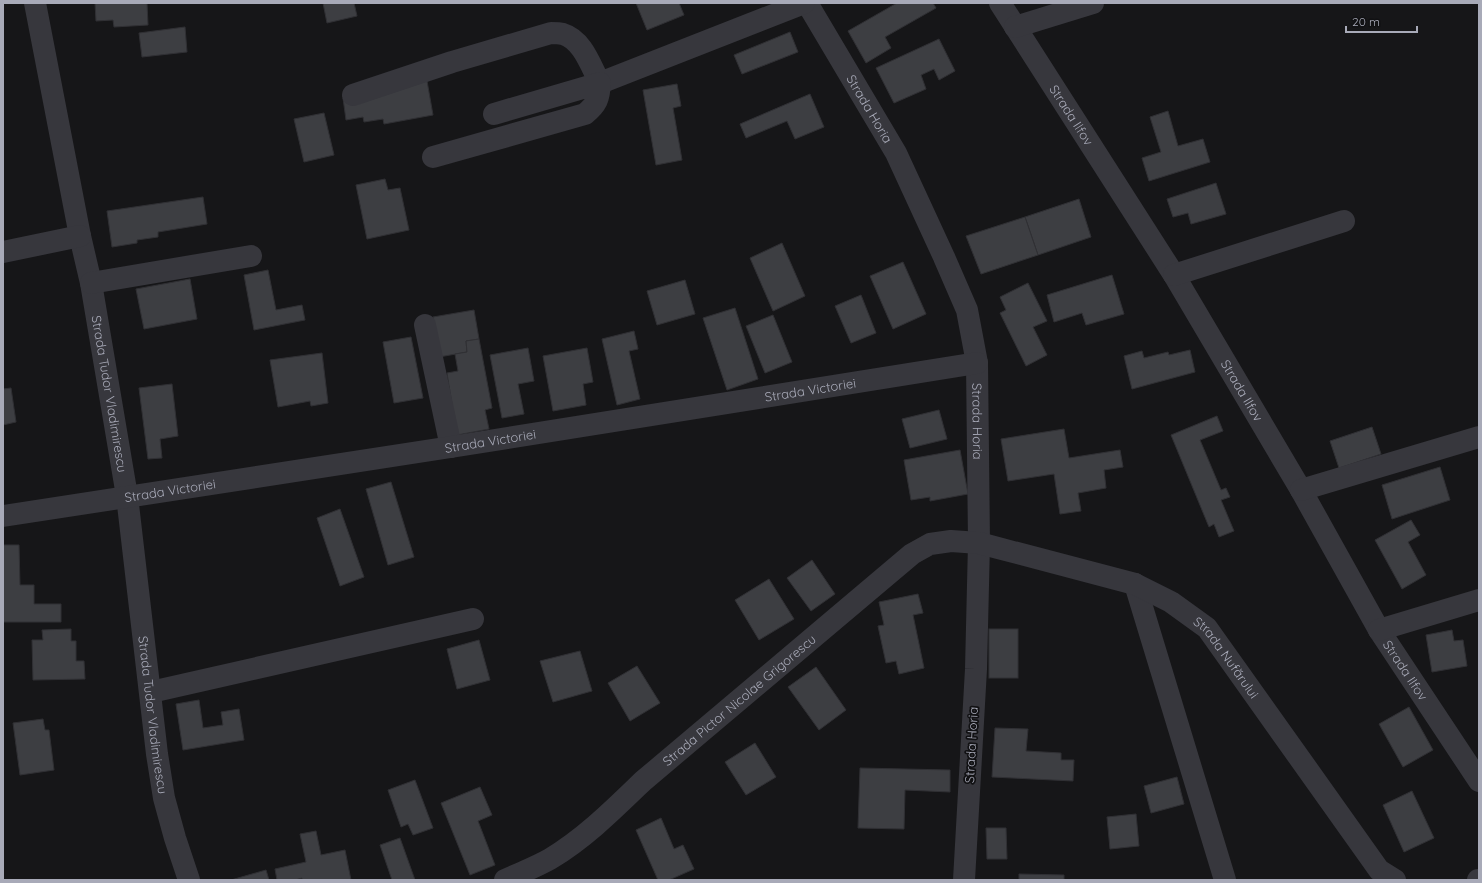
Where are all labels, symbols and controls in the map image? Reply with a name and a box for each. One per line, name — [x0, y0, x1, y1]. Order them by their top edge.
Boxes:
scale bar — [1346, 8, 1417, 34]
text: 20 m — [1352, 14, 1380, 29]
street label: Strada Horia — [843, 72, 896, 146]
street label: Strada Ilfov — [1046, 82, 1097, 148]
street label: Strada Tudor Vladimirescu — [89, 314, 131, 474]
street label: Strada Ilfov — [1218, 357, 1267, 424]
street label: Strada Victoriei — [763, 374, 857, 405]
street label: Strada Horia — [969, 383, 986, 460]
street label: Strada Victoriei — [443, 426, 537, 456]
street label: Strada Victoriei — [123, 475, 217, 505]
street label: Strada Nufărului — [1191, 613, 1262, 701]
street label: Strada Pictor Nicolae Grigorescu — [659, 631, 819, 769]
street label: Strada Tudor Vladimirescu — [135, 635, 171, 795]
street label: Strada Ilfov — [1380, 637, 1431, 703]
street label: Strada Horia — [961, 706, 981, 784]

